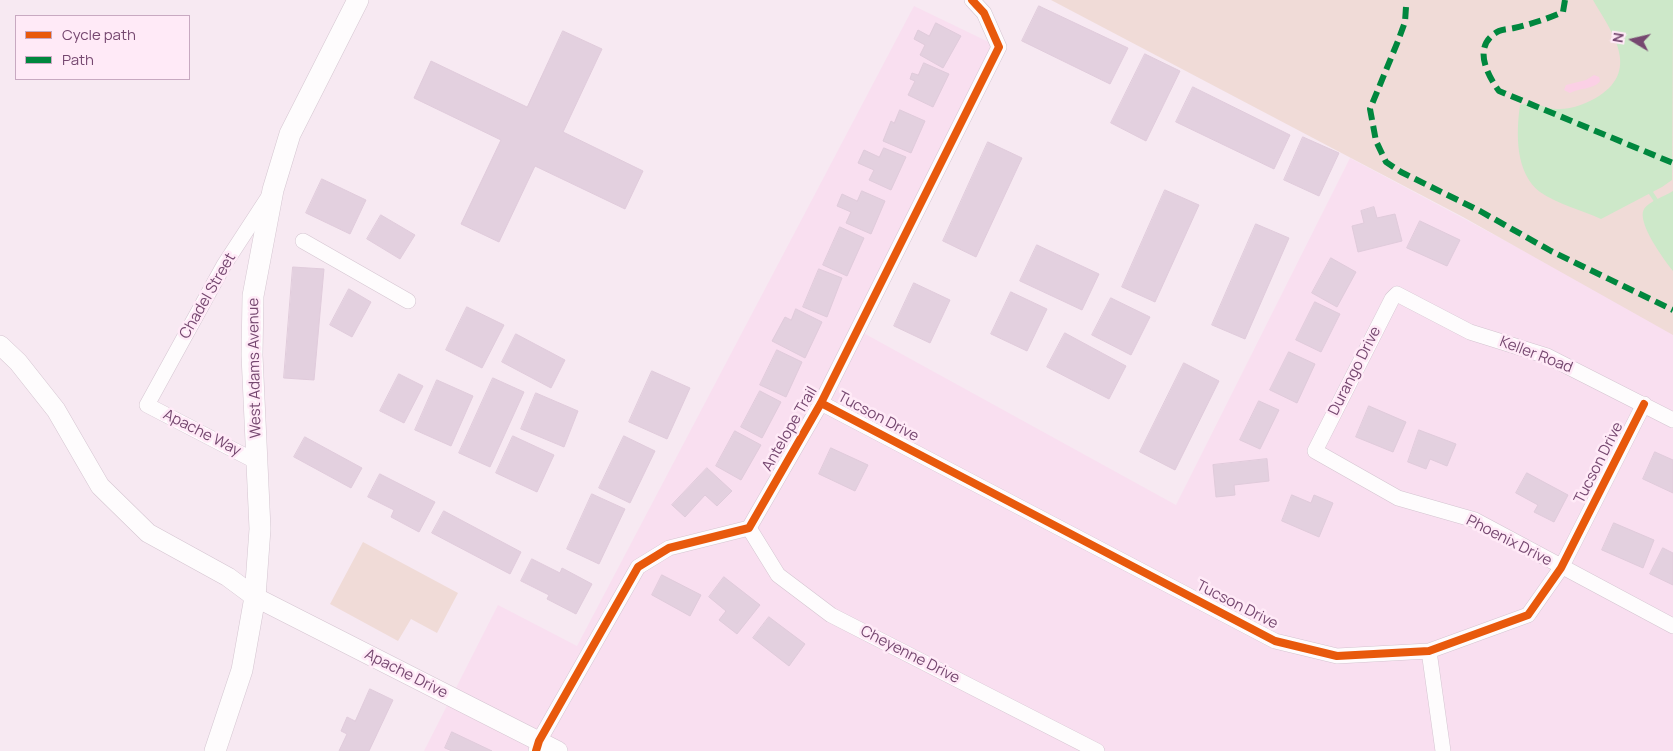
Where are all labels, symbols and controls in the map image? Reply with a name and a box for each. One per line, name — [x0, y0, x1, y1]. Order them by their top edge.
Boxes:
legend — [15, 15, 190, 80]
north arrow — [1608, 15, 1658, 65]
text: Cycle path — [62, 24, 136, 45]
text: N — [1608, 31, 1628, 44]
text: Path — [62, 49, 94, 70]
street label: Chadel Street — [176, 250, 240, 342]
street label: West Adams Avenue — [245, 298, 265, 438]
street label: Durango Drive — [1325, 324, 1385, 418]
street label: Keller Road — [1497, 333, 1575, 377]
street label: Antelope Trail — [759, 384, 821, 474]
street label: Tucson Drive — [834, 388, 922, 446]
street label: Apache Way — [160, 406, 244, 460]
street label: Tucson Drive — [1571, 419, 1627, 507]
street label: Phoenix Drive — [1463, 512, 1555, 570]
street label: Tucson Drive — [1193, 577, 1281, 633]
street label: Cheyenne Drive — [857, 622, 963, 688]
street label: Apache Drive — [361, 645, 451, 703]

